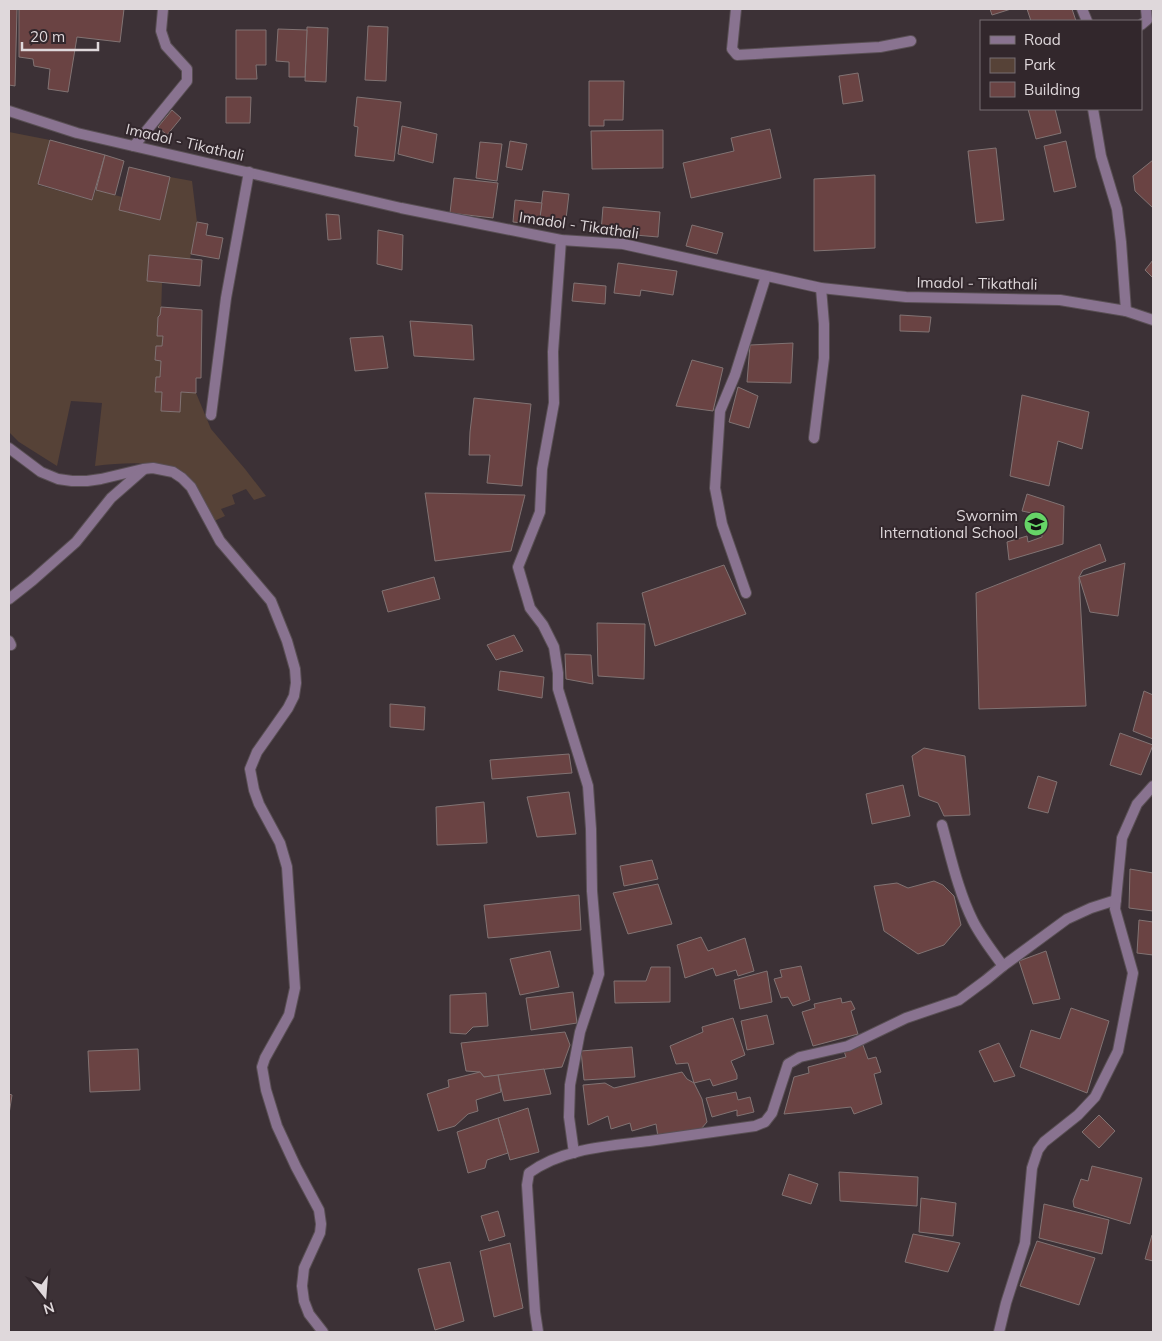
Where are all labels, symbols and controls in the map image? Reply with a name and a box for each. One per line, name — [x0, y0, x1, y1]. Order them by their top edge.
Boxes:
scale bar — [22, 20, 99, 52]
legend — [980, 20, 1142, 110]
text: 20 m — [30, 27, 65, 46]
text: Road — [1024, 30, 1061, 49]
text: Park — [1024, 55, 1056, 74]
text: Building — [1024, 80, 1080, 99]
street label: Imadol - Tikathali — [124, 119, 246, 165]
street label: Imadol - Tikathali — [518, 207, 640, 243]
street label: Imadol - Tikathali — [916, 272, 1038, 294]
place label: Swornim International School — [880, 506, 1018, 542]
school or university icon: Swornim International School — [1023, 511, 1049, 537]
north arrow — [20, 1271, 70, 1321]
text: N — [41, 1298, 56, 1319]

